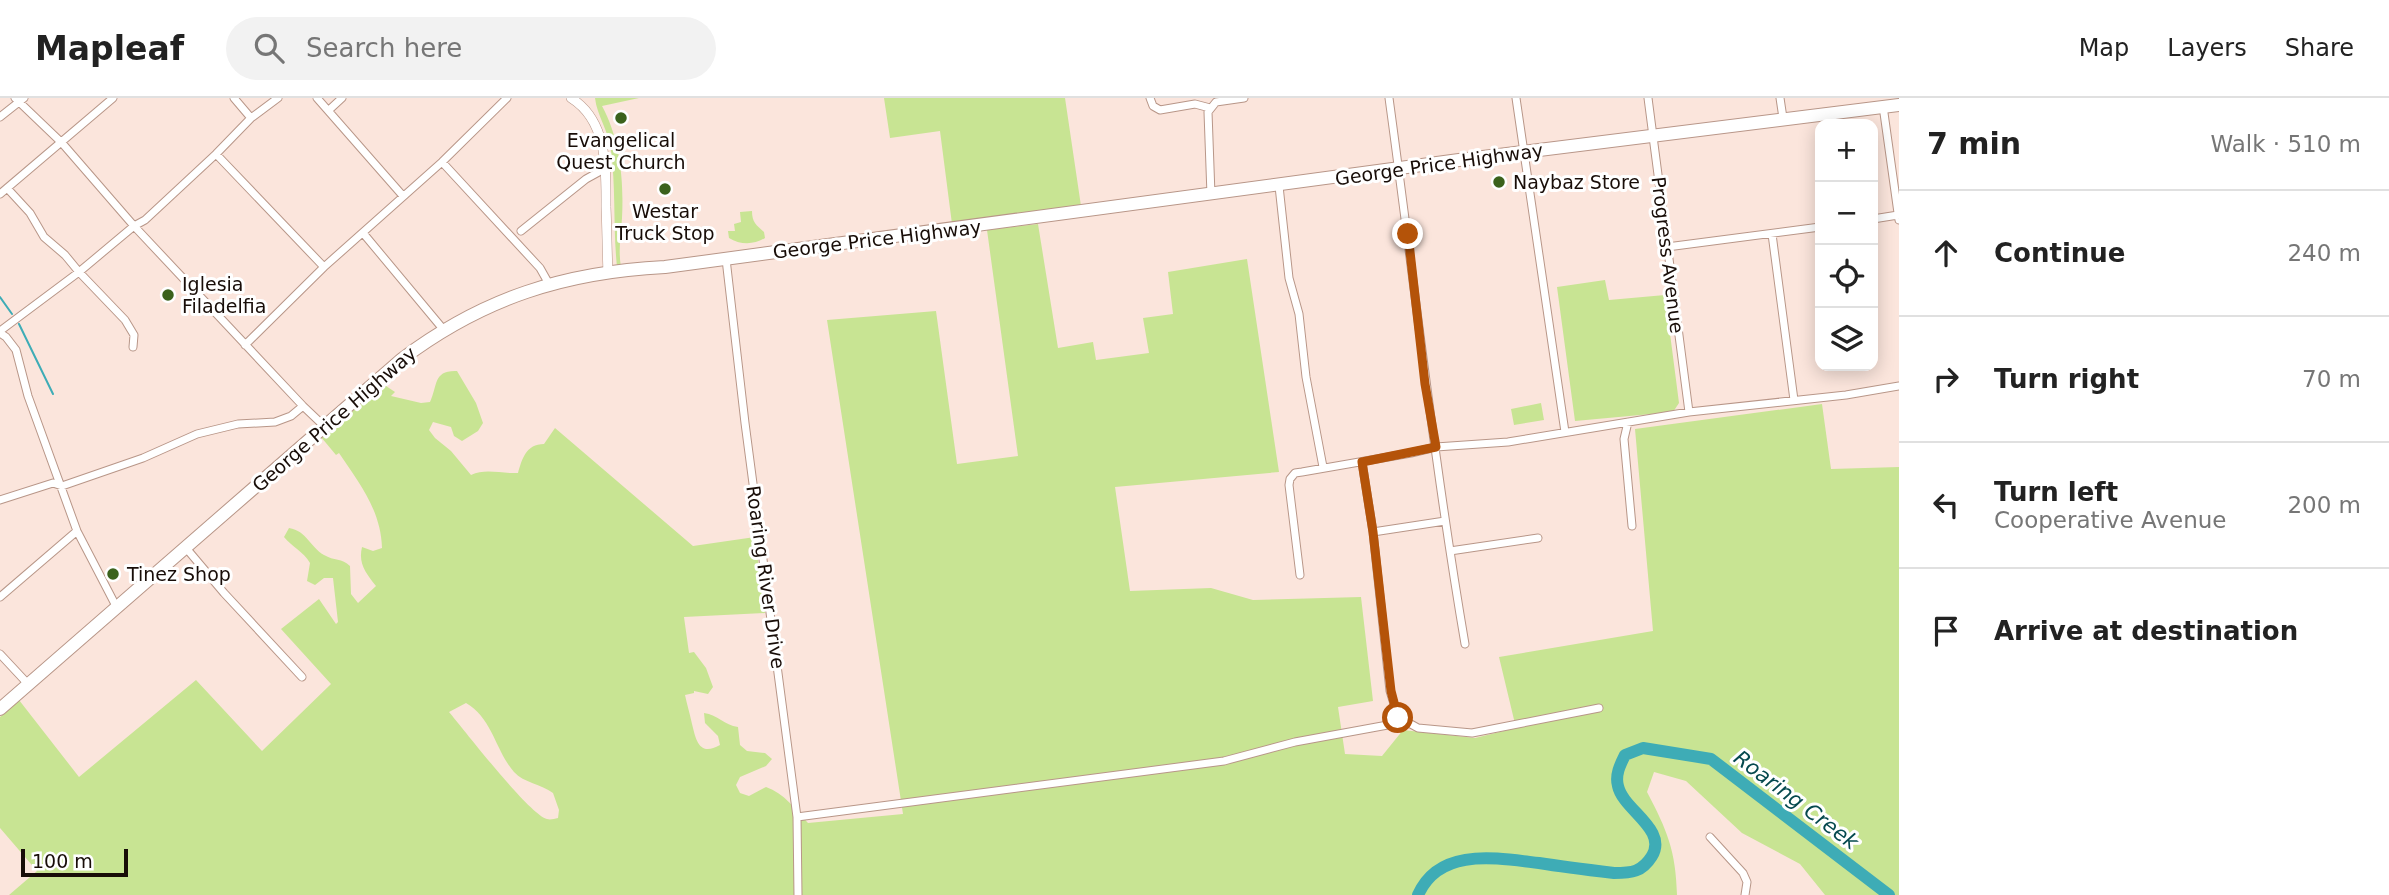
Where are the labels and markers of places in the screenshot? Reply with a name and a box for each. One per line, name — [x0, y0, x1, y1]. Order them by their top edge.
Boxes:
marker: Evangelical Quest Church — [613, 110, 629, 126]
place label: Evangelical Quest Church — [556, 129, 686, 173]
place label: Naybaz Store — [1513, 171, 1640, 193]
marker: Naybaz Store — [1491, 174, 1507, 190]
marker: Westar Truck Stop — [657, 181, 673, 197]
place label: Westar Truck Stop — [614, 200, 715, 244]
place label: Iglesia Filadelfia — [182, 273, 266, 317]
marker: Iglesia Filadelfia — [160, 287, 176, 303]
place label: Tinez Shop — [126, 563, 231, 585]
marker: Tinez Shop — [105, 566, 121, 582]

